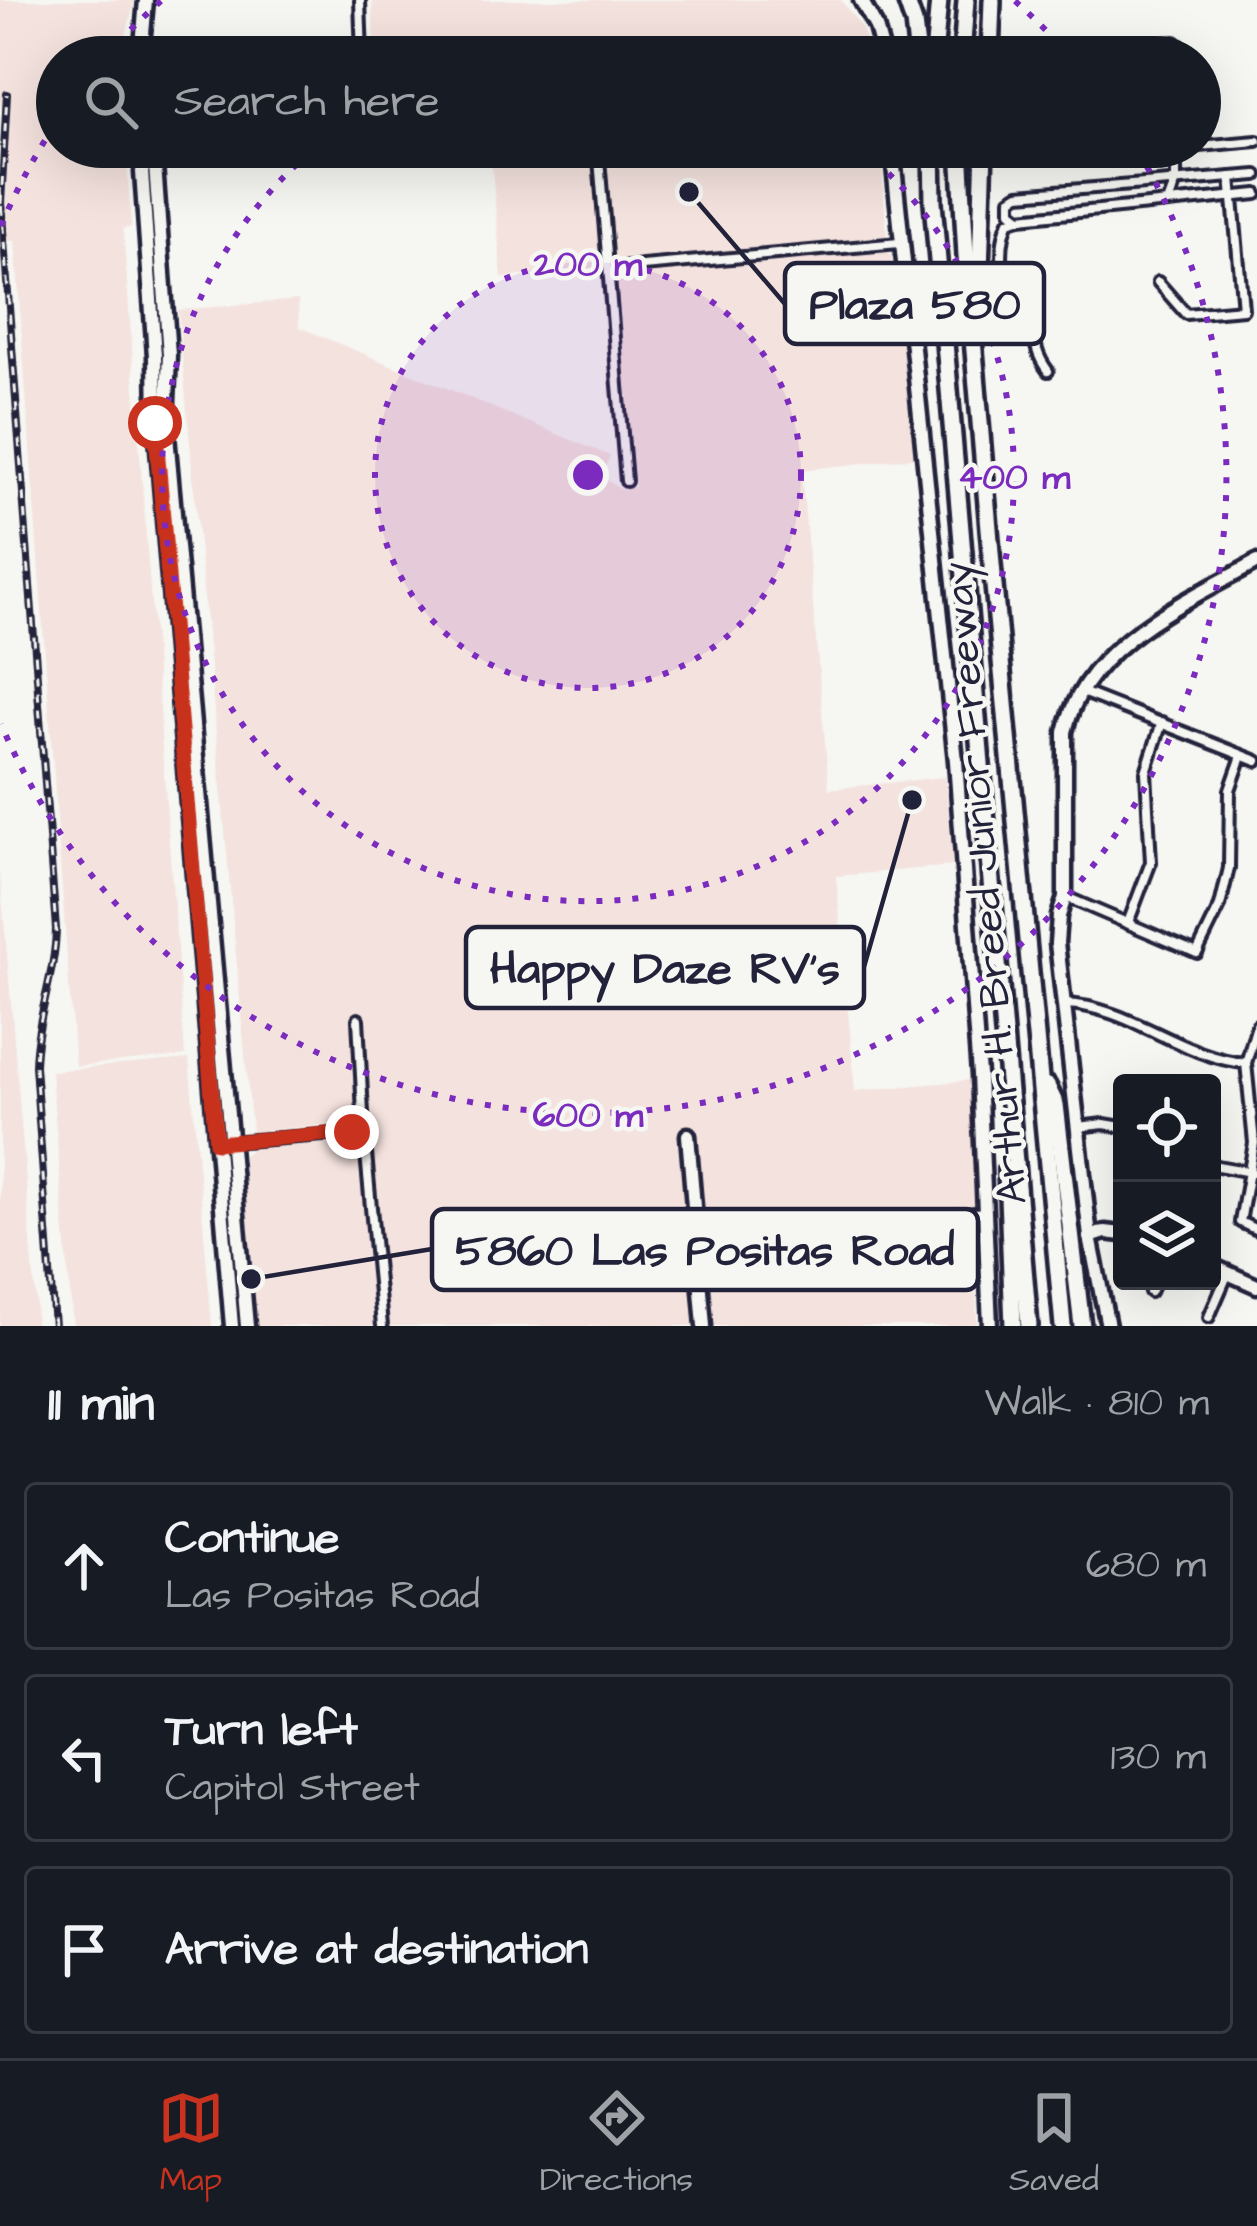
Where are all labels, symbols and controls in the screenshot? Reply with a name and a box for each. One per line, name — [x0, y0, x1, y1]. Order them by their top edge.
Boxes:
search box — [36, 36, 1221, 168]
icon: search — [78, 69, 144, 135]
text: Search here — [174, 71, 440, 133]
text: 200 m — [533, 239, 643, 290]
callout: Plaza 580 — [785, 263, 1044, 344]
text: Plaza 580 — [809, 275, 1021, 337]
route start — [128, 396, 182, 450]
text: 400 m — [958, 452, 1071, 503]
centre of rings — [567, 454, 609, 496]
street label: Arthur H. Breed Junior Freeway — [929, 559, 1044, 1207]
callout: Happy Daze RV's — [466, 927, 864, 1008]
text: Happy Daze RV's — [490, 939, 840, 1003]
map controls — [1113, 1074, 1221, 1290]
button: locate — [1113, 1074, 1221, 1182]
text: 600 m — [533, 1090, 644, 1141]
route end — [325, 1105, 379, 1159]
button: layers — [1113, 1182, 1221, 1290]
callout: 5860 Las Positas Road — [432, 1209, 978, 1290]
text: 5860 Las Positas Road — [456, 1221, 954, 1283]
text: 11 min — [48, 1369, 154, 1440]
text: Walk · 810 m — [985, 1377, 1209, 1431]
text: Continue — [165, 1508, 339, 1570]
icon: ahead — [51, 1533, 117, 1599]
text: 680 m — [1086, 1539, 1206, 1593]
text: Las Positas Road — [165, 1570, 480, 1624]
text: Turn left — [165, 1700, 358, 1762]
icon: left — [51, 1725, 117, 1791]
text: 130 m — [1111, 1731, 1206, 1785]
text: Capitol Street — [165, 1762, 420, 1816]
icon: arrive — [51, 1917, 117, 1983]
text: Arrive at destination — [165, 1919, 588, 1981]
tab: Map — [158, 2085, 224, 2203]
tab: Directions — [540, 2085, 693, 2203]
tab: Saved — [1009, 2085, 1099, 2203]

